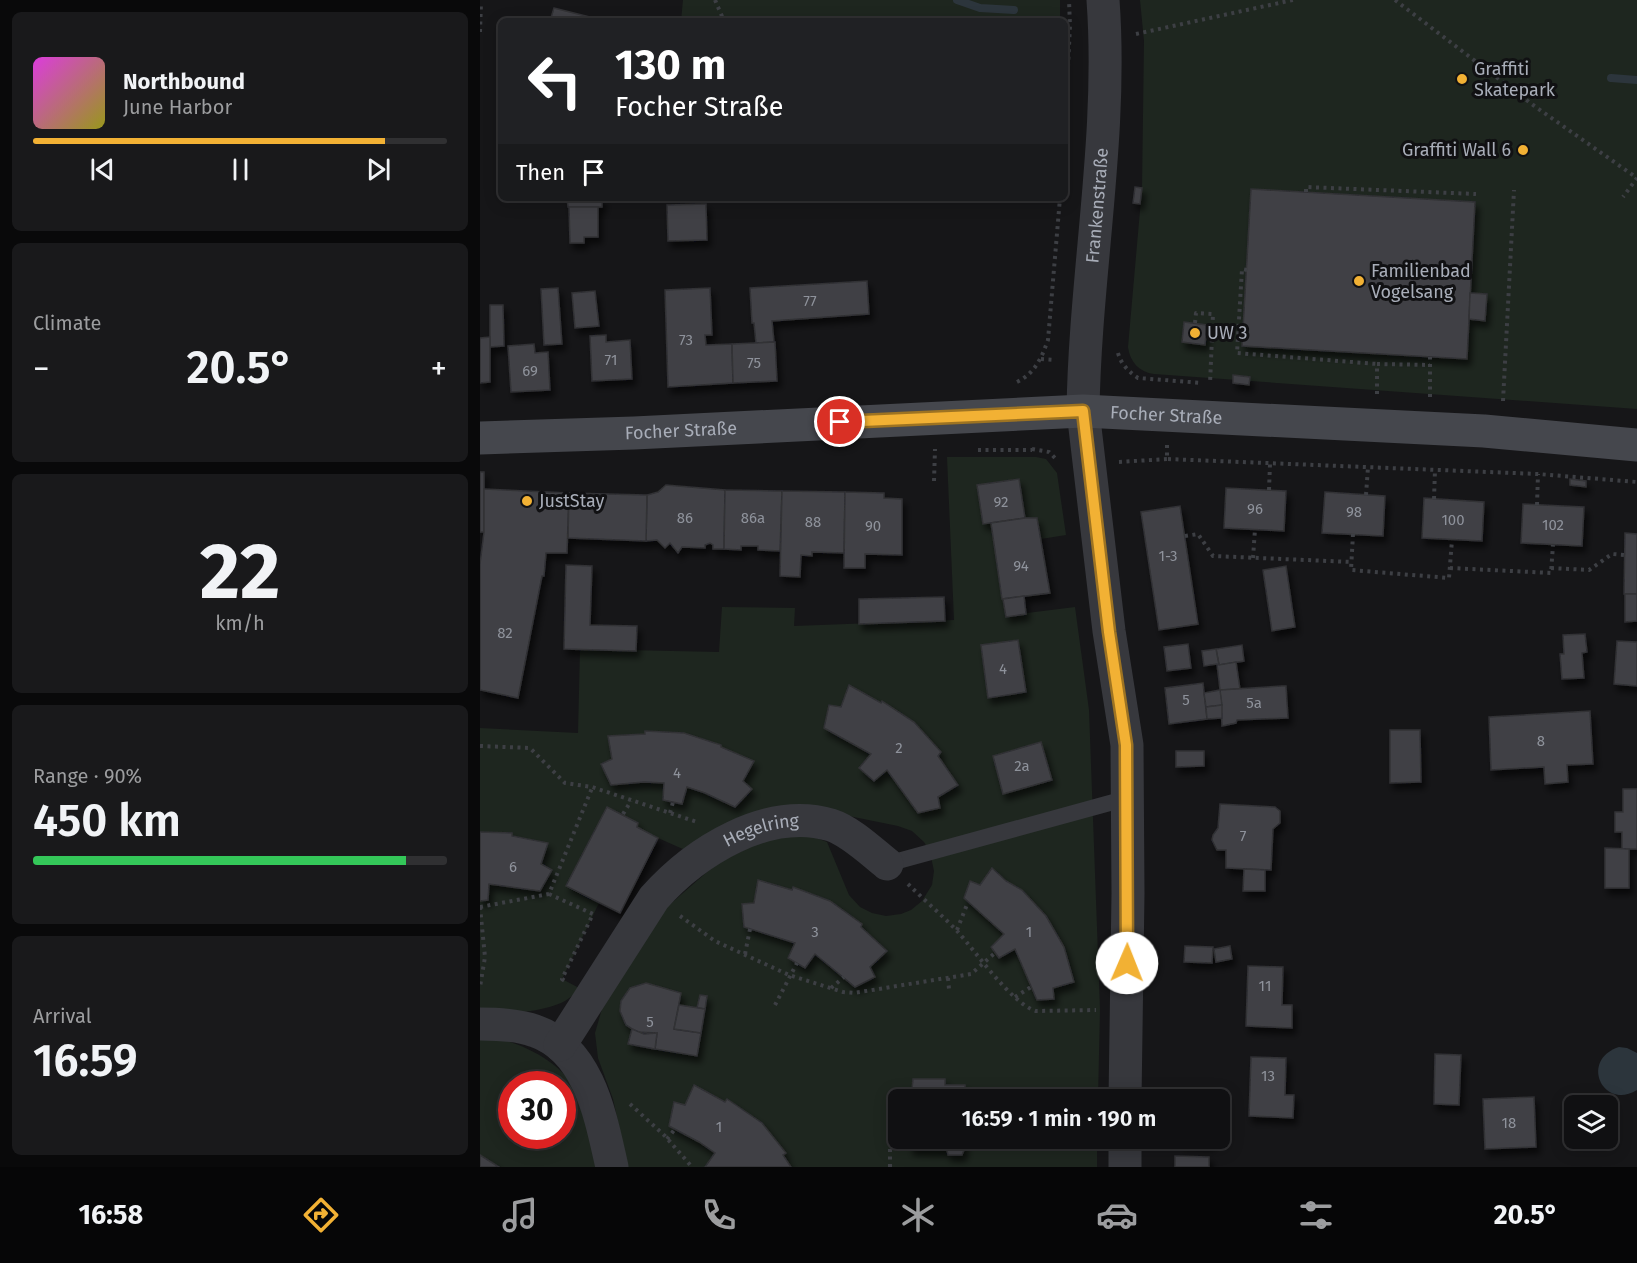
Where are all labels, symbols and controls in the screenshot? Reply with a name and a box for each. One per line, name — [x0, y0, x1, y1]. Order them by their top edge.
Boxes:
text: 130 m — [615, 40, 726, 90]
icon: left — [516, 42, 594, 120]
place label: Graffiti Skatepark — [1474, 58, 1556, 101]
text: Northbound — [123, 68, 245, 95]
marker: Graffiti Skatepark — [1455, 72, 1469, 86]
text: Focher Straße — [615, 91, 783, 123]
text: June Harbor — [123, 95, 232, 119]
place label: Graffiti Wall 6 — [1402, 139, 1511, 161]
marker: Graffiti Wall 6 — [1516, 143, 1530, 157]
street label: Frankenstraße — [1081, 147, 1113, 264]
icon: previous — [86, 153, 119, 186]
icon: pause — [224, 153, 257, 186]
icon: next — [362, 153, 395, 186]
icon: arrive — [577, 156, 610, 189]
text: Then — [516, 159, 565, 186]
place label: Familienbad Vogelsang — [1371, 260, 1471, 303]
marker: Familienbad Vogelsang — [1352, 274, 1366, 288]
house number: 77 — [803, 292, 817, 310]
text: Climate — [33, 311, 101, 335]
place label: UW 3 — [1207, 322, 1248, 344]
marker: UW 3 — [1188, 326, 1202, 340]
house number: 73 — [679, 331, 693, 349]
text: 20.5° — [186, 341, 294, 395]
text: − — [33, 349, 50, 389]
text: + — [431, 349, 447, 389]
house number: 71 — [605, 351, 617, 369]
house number: 75 — [747, 354, 761, 372]
house number: 69 — [522, 362, 538, 380]
pin — [814, 396, 865, 447]
street label: Focher Straße — [1110, 401, 1223, 429]
icon: arrive — [823, 405, 856, 438]
street label: Focher Straße — [624, 417, 738, 444]
place label: JustStay — [539, 490, 605, 512]
house number: 92 — [994, 493, 1008, 511]
marker: JustStay — [520, 494, 534, 508]
house number: 96 — [1247, 500, 1263, 518]
house number: 98 — [1346, 503, 1362, 521]
house number: 86 — [677, 509, 693, 527]
house number: 86a — [741, 509, 765, 527]
house number: 100 — [1441, 511, 1465, 529]
house number: 88 — [805, 513, 821, 531]
house number: 102 — [1542, 516, 1564, 534]
house number: 90 — [865, 517, 881, 535]
text: 22 — [200, 525, 280, 619]
house number: 1-3 — [1158, 547, 1178, 565]
house number: 94 — [1013, 557, 1029, 575]
text: km/h — [215, 611, 265, 635]
house number: 82 — [497, 624, 513, 642]
house number: 4 — [999, 660, 1007, 678]
house number: 5 — [1182, 691, 1190, 709]
house number: 5a — [1246, 694, 1262, 712]
house number: 8 — [1537, 732, 1545, 750]
house number: 2 — [895, 739, 903, 757]
house number: 2a — [1014, 757, 1030, 775]
text: Range · 90% — [33, 764, 142, 788]
house number: 4 — [673, 764, 681, 782]
text: 450 km — [33, 794, 181, 848]
street label: Hegelring — [719, 810, 800, 852]
house number: 7 — [1240, 827, 1247, 845]
house number: 6 — [509, 858, 517, 876]
house number: 3 — [811, 923, 819, 941]
house number: 1 — [1026, 923, 1032, 941]
position arrow — [1095, 931, 1159, 995]
house number: 11 — [1259, 977, 1271, 995]
text: Arrival — [33, 1004, 92, 1028]
house number: 5 — [646, 1013, 654, 1031]
text: 16:59 — [33, 1034, 138, 1088]
house number: 13 — [1261, 1067, 1275, 1085]
speed limit sign: 30 — [498, 1071, 576, 1149]
map controls — [1564, 1095, 1618, 1149]
button: layers — [1564, 1095, 1618, 1149]
text: 16:59 · 1 min · 190 m — [961, 1105, 1157, 1132]
house number: 18 — [1502, 1114, 1516, 1132]
house number: 1 — [716, 1118, 722, 1136]
icon: directions — [300, 1194, 342, 1236]
icon: music — [499, 1194, 541, 1236]
icon: phone — [698, 1194, 740, 1236]
icon: climate — [897, 1194, 939, 1236]
icon: car — [1096, 1194, 1138, 1236]
icon: filters — [1295, 1194, 1337, 1236]
text: 16:58 — [78, 1199, 143, 1231]
text: 20.5° — [1494, 1199, 1558, 1231]

